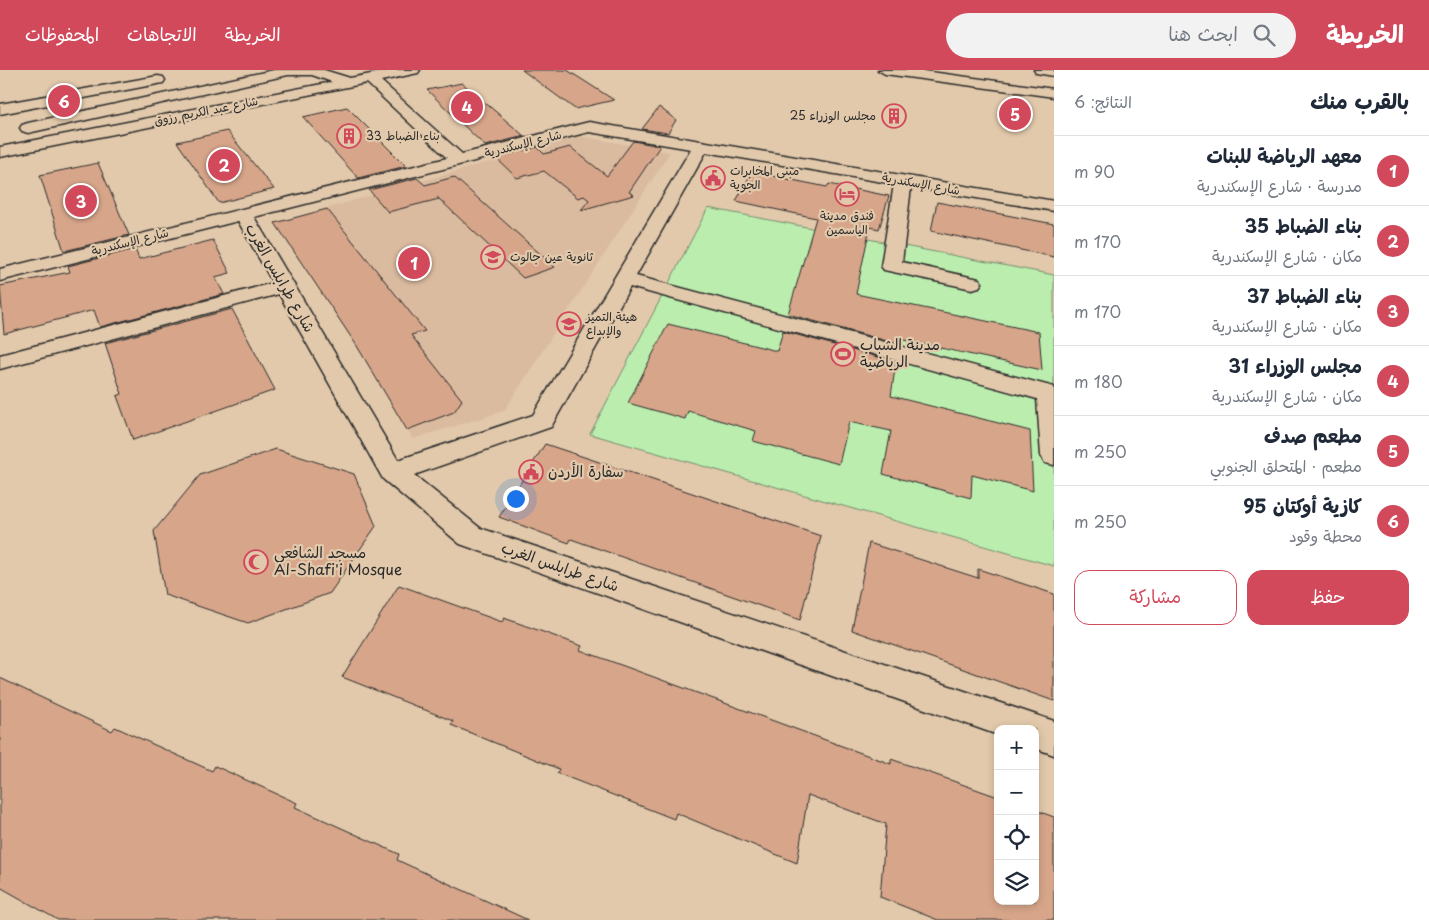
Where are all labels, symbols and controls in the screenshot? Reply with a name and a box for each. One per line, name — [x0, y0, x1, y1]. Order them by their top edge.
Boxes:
search box — [946, 13, 1296, 58]
text: الخريطة — [1326, 15, 1404, 51]
text: ابحث هنا — [1168, 19, 1238, 47]
text: المحفوظات — [25, 20, 99, 47]
text: الاتجاهات — [127, 20, 197, 47]
text: الخريطة — [225, 20, 281, 47]
icon: search — [1250, 21, 1278, 49]
pin: 6 — [48, 82, 80, 120]
text: بالقرب منك — [1310, 84, 1409, 116]
pin: 4 — [451, 88, 483, 126]
text: النتائج: 6 — [1074, 89, 1132, 113]
street label: شارع عبد الكريم رزوق — [152, 91, 260, 130]
pin: 5 — [999, 95, 1031, 133]
building icon: مجلس الوزراء 25 — [881, 103, 907, 129]
place label: مجلس الوزراء 25 — [790, 106, 876, 124]
building icon: بناء الضباط 33 — [336, 123, 362, 149]
street label: شارع الإسكندرية — [482, 125, 564, 162]
place label: بناء الضباط 33 — [366, 126, 440, 144]
text: معهد الرياضة للبنات — [1206, 141, 1362, 169]
pin: 2 — [208, 146, 240, 184]
text: 90 m — [1074, 159, 1115, 183]
text: 1 — [1389, 159, 1397, 183]
place label: مبنى المخابرات الجوية — [730, 161, 799, 193]
public building icon: مبنى المخابرات الجوية — [700, 165, 726, 191]
street label: شارع الإسكندرية — [881, 167, 962, 200]
text: مدرسة · شارع الإسكندرية — [1197, 173, 1362, 197]
hotel icon: فندق مدينة الياسمين — [834, 181, 860, 207]
pin: 3 — [65, 182, 97, 220]
place label: فندق مدينة الياسمين — [820, 206, 874, 238]
text: بناء الضباط 35 — [1245, 211, 1362, 239]
street label: شارع طرابلس الغرب — [241, 218, 322, 336]
street label: شارع الإسكندرية — [89, 223, 171, 260]
text: 170 m — [1074, 229, 1121, 253]
text: 2 — [1387, 229, 1399, 253]
text: مكان · شارع الإسكندرية — [1212, 243, 1362, 267]
pin: 1 — [398, 244, 430, 282]
school or university icon: ثانوية عين جالوت — [480, 244, 506, 270]
place label: ثانوية عين جالوت — [510, 247, 593, 265]
text: بناء الضباط 37 — [1247, 281, 1362, 309]
text: 170 m — [1074, 299, 1121, 323]
text: 3 — [1388, 299, 1398, 323]
place label: هيئة التميز والإبداع — [585, 307, 637, 340]
school or university icon: هيئة التميز والإبداع — [556, 311, 582, 337]
text: مكان · شارع الإسكندرية — [1212, 313, 1362, 337]
place label: مدينة الشباب الرياضية — [860, 332, 940, 372]
sports icon: مدينة الشباب الرياضية — [830, 341, 856, 367]
text: مجلس الوزراء 31 — [1229, 351, 1362, 379]
text: 180 m — [1074, 369, 1123, 393]
text: 4 — [1388, 369, 1398, 393]
text: مكان · شارع الإسكندرية — [1212, 383, 1362, 407]
text: مطعم صدف — [1264, 421, 1362, 449]
text: 250 m — [1074, 439, 1127, 463]
text: 5 — [1388, 439, 1398, 463]
text: مطعم · المتحلق الجنوبي — [1210, 453, 1362, 477]
public building icon: سفارة الأردن — [518, 459, 544, 485]
place label: سفارة الأردن — [548, 459, 624, 482]
your location — [503, 486, 529, 512]
text: كازية أوكتان 95 — [1243, 491, 1362, 519]
text: 250 m — [1074, 509, 1127, 533]
text: 6 — [1387, 509, 1399, 533]
text: محطة وقود — [1289, 523, 1362, 547]
street label: شارع طرابلس الغرب — [499, 535, 622, 596]
place label: مسجد الشافعي Al-Shafi'i Mosque — [274, 540, 402, 580]
mosque icon: مسجد الشافعي Al-Shafi'i Mosque — [243, 549, 269, 575]
button: مشاركة — [1074, 570, 1237, 625]
button: حفظ — [1247, 570, 1409, 625]
map controls — [994, 725, 1039, 905]
button: + — [994, 725, 1039, 770]
button: − — [994, 770, 1039, 815]
button: locate — [994, 815, 1039, 860]
button: layers — [994, 860, 1039, 905]

